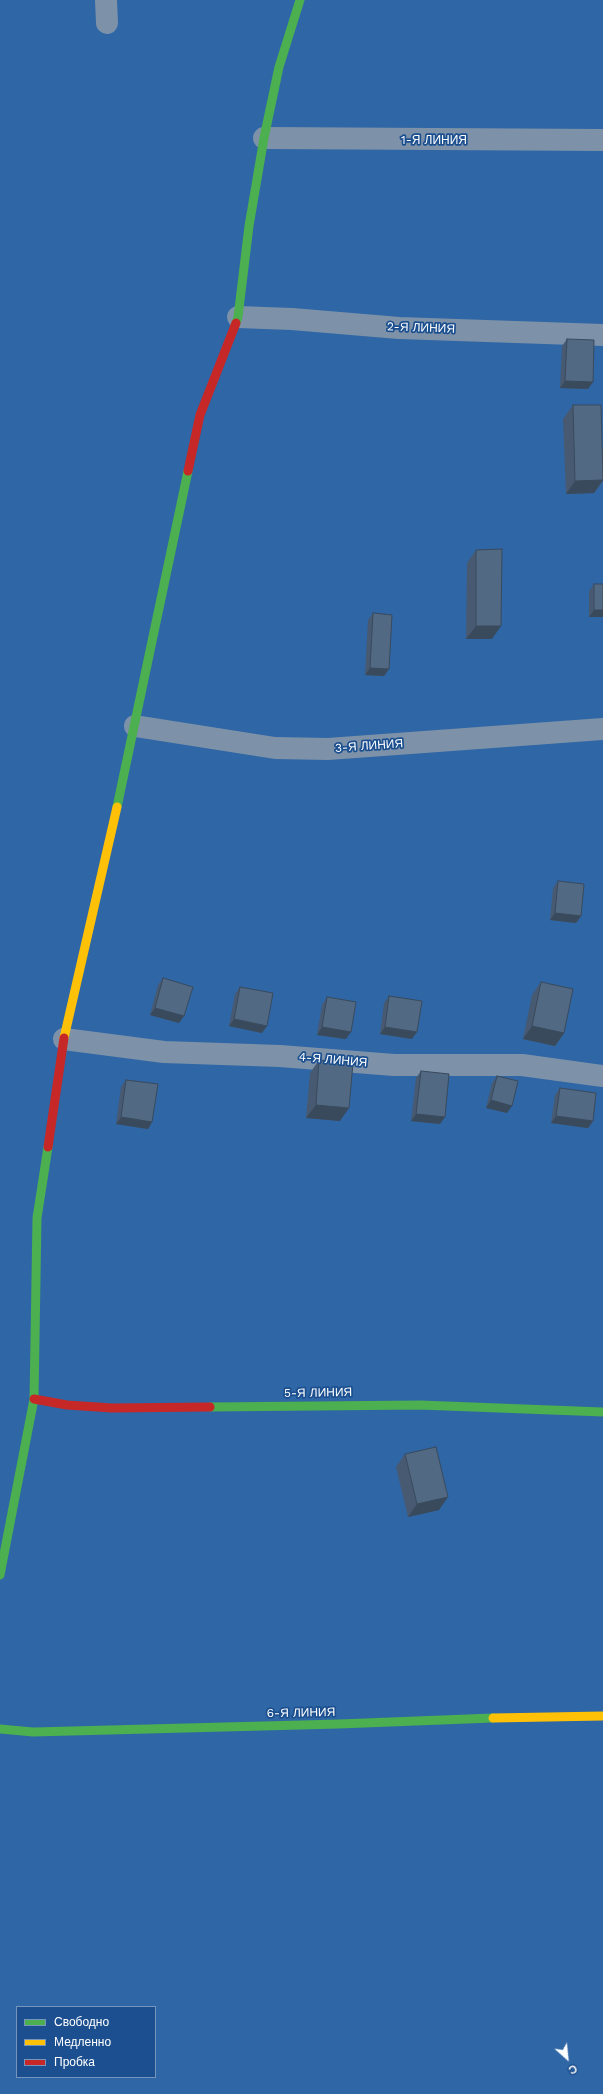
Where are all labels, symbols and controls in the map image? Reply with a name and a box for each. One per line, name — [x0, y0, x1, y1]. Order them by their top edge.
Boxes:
street label: 1-Я ЛИНИЯ — [401, 133, 467, 147]
street label: 2-Я ЛИНИЯ — [387, 320, 455, 336]
street label: 3-Я ЛИНИЯ — [334, 736, 404, 756]
street label: 4-Я ЛИНИЯ — [298, 1050, 368, 1070]
street label: 5-Я ЛИНИЯ — [284, 1385, 352, 1401]
street label: 6-Я ЛИНИЯ — [267, 1705, 335, 1721]
legend — [16, 2006, 156, 2078]
text: Свободно — [54, 2015, 109, 2029]
text: Медленно — [54, 2035, 111, 2049]
north arrow — [547, 2038, 587, 2078]
text: Пробка — [54, 2055, 95, 2069]
text: С — [566, 2062, 579, 2077]

